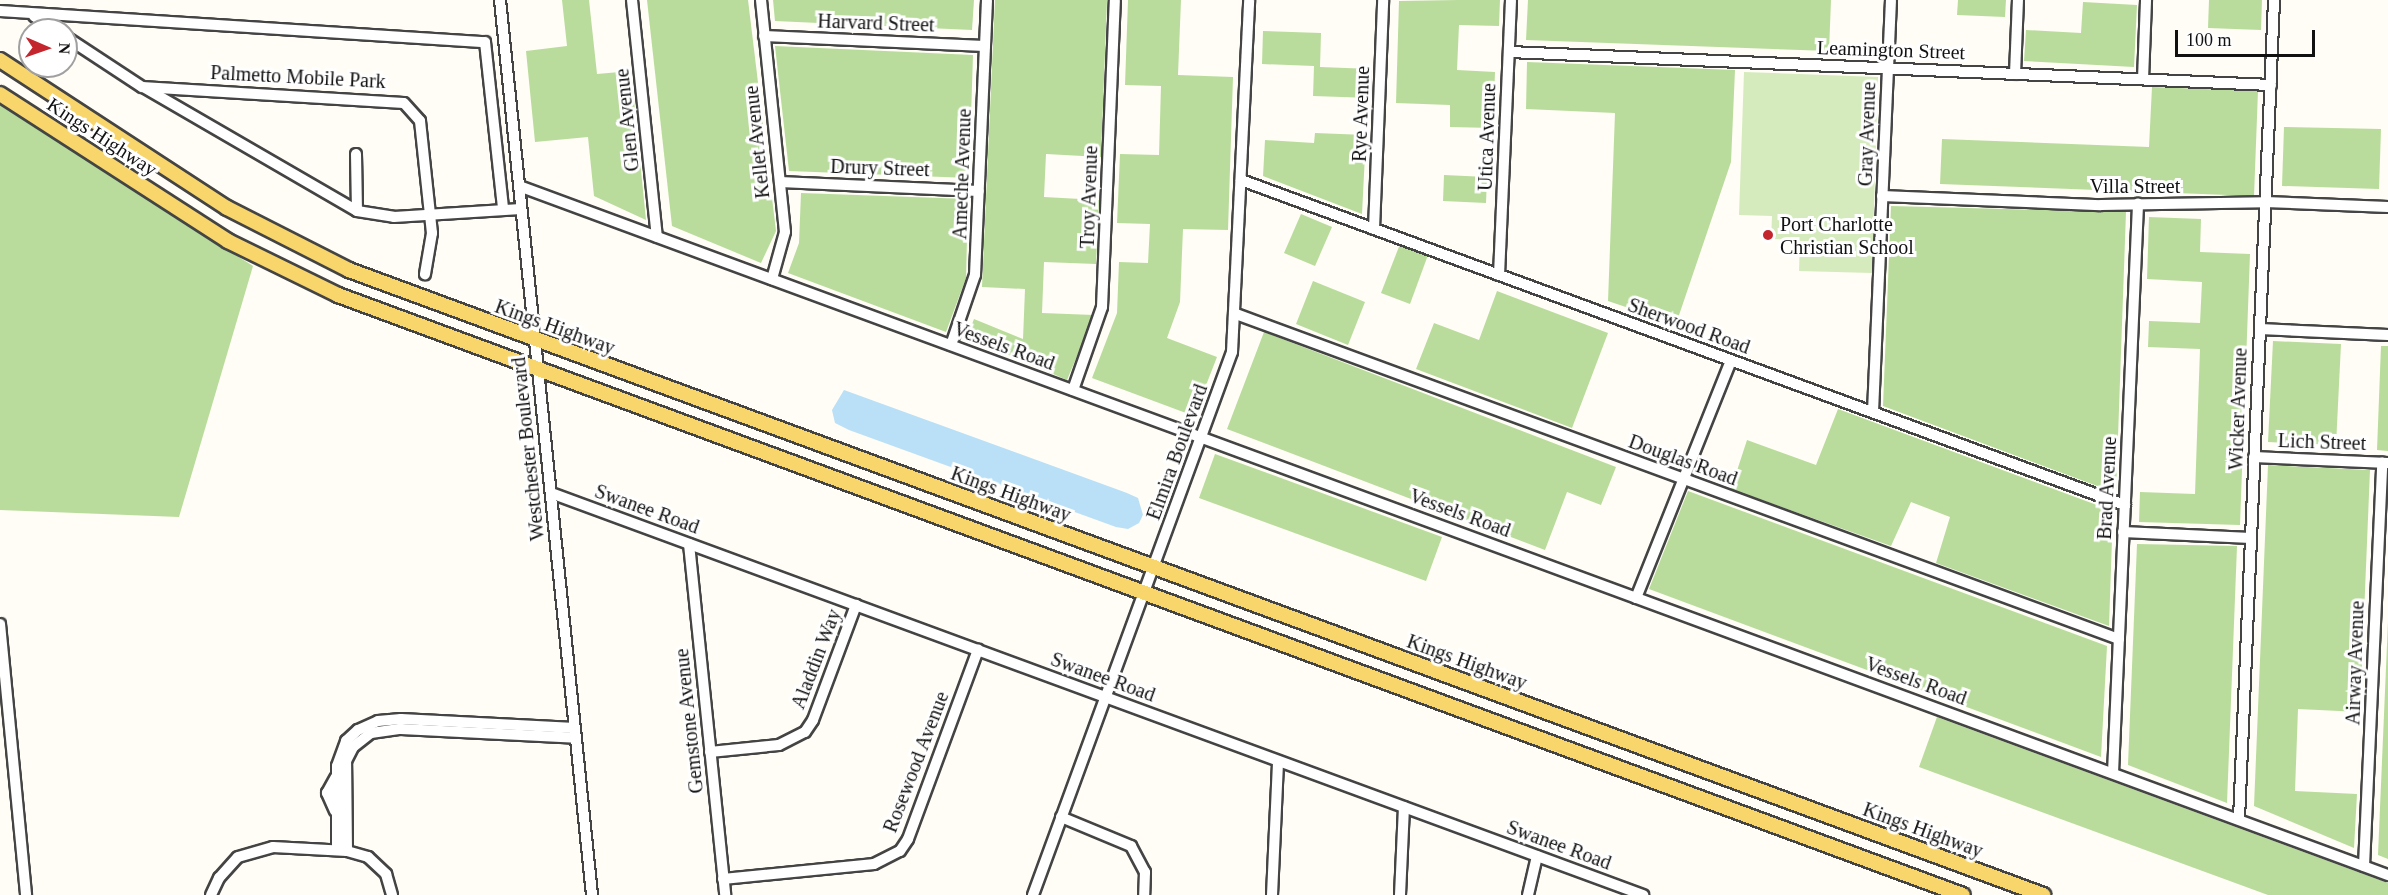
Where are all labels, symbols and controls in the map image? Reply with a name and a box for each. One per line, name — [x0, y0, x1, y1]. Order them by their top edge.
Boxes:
street label: Harvard Street — [817, 9, 935, 37]
north arrow — [18, 18, 78, 78]
scale bar — [2178, 18, 2318, 56]
text: 100 m — [2186, 30, 2232, 50]
street label: Leamington Street — [1816, 35, 1966, 65]
text: N — [56, 43, 73, 55]
street label: Palmetto Mobile Park — [210, 60, 386, 94]
street label: Rye Avenue — [1347, 65, 1375, 163]
street label: Glen Avenue — [610, 67, 644, 173]
street label: Gray Avenue — [1853, 81, 1881, 187]
street label: Utica Avenue — [1473, 82, 1501, 192]
street label: Kellet Avenue — [739, 84, 775, 200]
street label: Kings Highway — [43, 93, 161, 181]
street label: Ameche Avenue — [948, 107, 976, 241]
street label: Troy Avenue — [1075, 145, 1103, 249]
street label: Drury Street — [830, 154, 930, 182]
street label: Villa Street — [2090, 174, 2180, 198]
place label: Port Charlotte Christian School — [1780, 212, 1914, 259]
marker: Port Charlotte Christian School — [1761, 228, 1775, 242]
street label: Sherwood Road — [1625, 293, 1753, 359]
street label: Kings Highway — [492, 294, 618, 360]
street label: Vessels Road — [950, 317, 1058, 375]
street label: Wicker Avenue — [2224, 347, 2252, 471]
street label: Westchester Boulevard — [506, 356, 550, 542]
street label: Elmira Boulevard — [1141, 381, 1213, 523]
street label: Lich Street — [2277, 428, 2367, 456]
street label: Douglas Road — [1625, 429, 1741, 491]
street label: Brad Avenue — [2092, 435, 2122, 541]
street label: Kings Highway — [948, 461, 1074, 527]
street label: Swanee Road — [591, 479, 703, 539]
street label: Vessels Road — [1406, 484, 1514, 542]
street label: Airway Avenue — [2341, 600, 2369, 726]
street label: Aladdin Way — [786, 605, 846, 713]
street label: Kings Highway — [1404, 629, 1530, 695]
street label: Gemstone Avenue — [669, 647, 709, 795]
street label: Swanee Road — [1047, 647, 1159, 707]
street label: Vessels Road — [1862, 652, 1970, 710]
street label: Rosewood Avenue — [878, 688, 954, 836]
street label: Kings Highway — [1860, 797, 1986, 863]
street label: Swanee Road — [1503, 815, 1615, 875]

